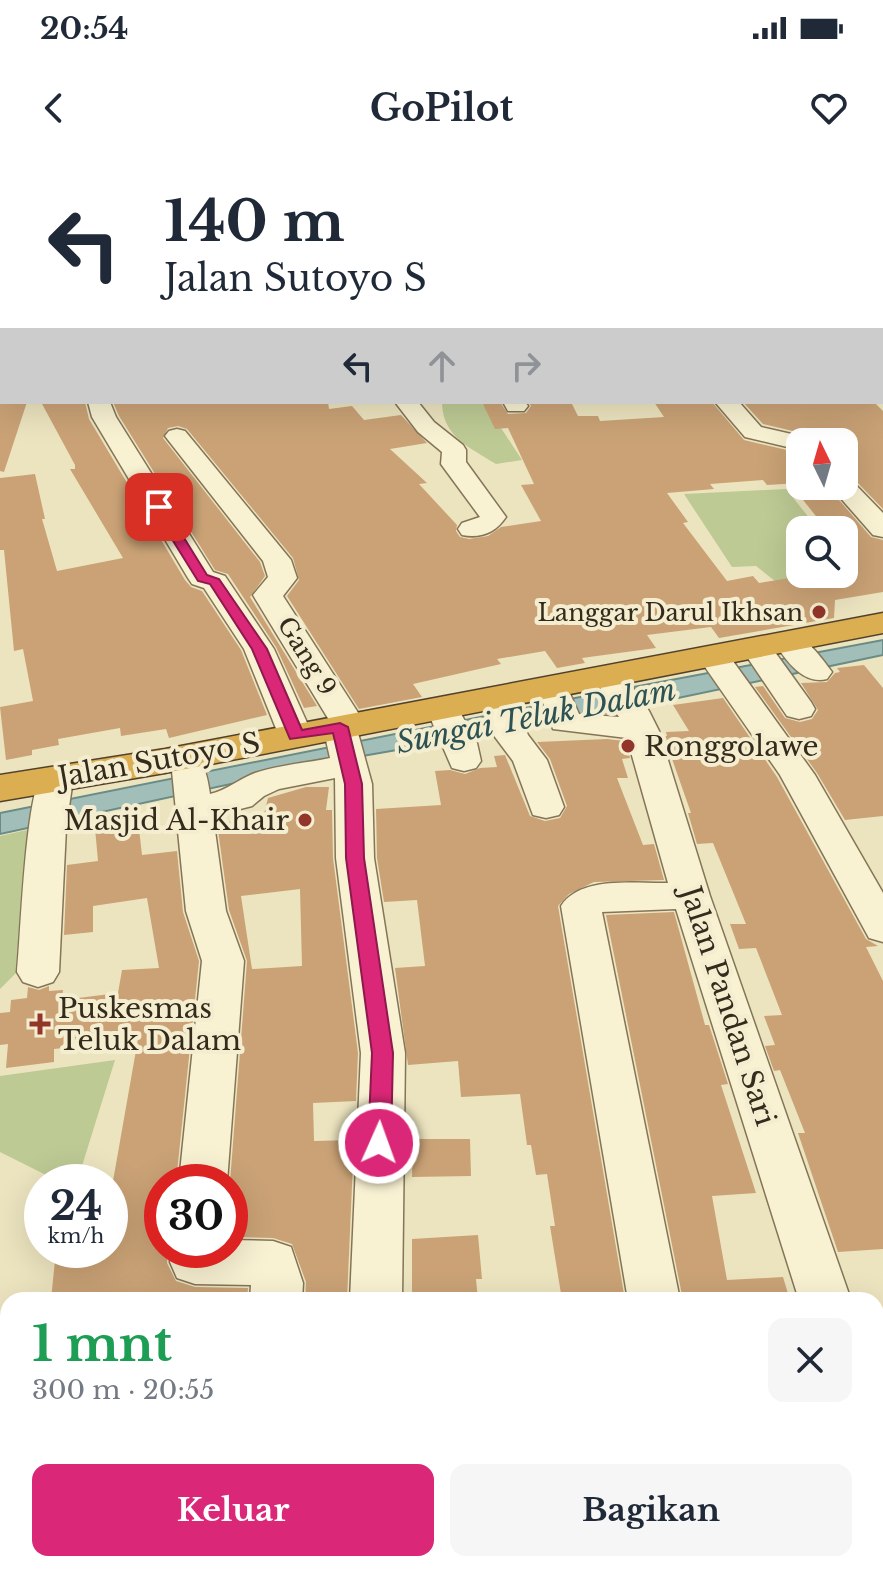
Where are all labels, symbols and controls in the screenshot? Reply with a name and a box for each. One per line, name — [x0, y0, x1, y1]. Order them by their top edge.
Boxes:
text: 20:54 — [40, 10, 128, 47]
icon: back — [32, 86, 76, 130]
text: GoPilot — [370, 86, 513, 131]
icon: heart — [807, 86, 851, 130]
text: 140 m — [164, 187, 345, 256]
icon: left — [32, 192, 136, 296]
text: Jalan Sutoyo S — [164, 256, 427, 301]
icon: left — [336, 344, 380, 388]
icon: ahead — [420, 344, 464, 388]
icon: right — [504, 344, 548, 388]
north arrow — [786, 428, 858, 500]
map controls — [786, 428, 858, 588]
pin — [125, 473, 193, 541]
icon: arrive — [137, 485, 181, 529]
button: search — [786, 516, 858, 588]
place label: Langgar Darul Ikhsan — [537, 598, 803, 627]
marker: Langgar Darul Ikhsan — [810, 603, 828, 621]
street label: Gang 9 — [272, 611, 342, 701]
water label: Sungai Teluk Dalam — [393, 671, 679, 761]
street label: Jalan Sutoyo S — [51, 725, 263, 796]
place label: Ronggolawe — [644, 729, 819, 764]
marker: Ronggolawe — [619, 737, 637, 755]
place label: Masjid Al-Khair — [64, 803, 290, 838]
marker: Masjid Al-Khair — [296, 811, 314, 829]
street label: Jalan Pandan Sari — [672, 878, 783, 1130]
place label: Puskesmas Teluk Dalam — [58, 991, 241, 1058]
marker: Puskesmas Teluk Dalam — [29, 1013, 51, 1035]
position arrow — [337, 1101, 421, 1185]
speed limit sign: 30 — [144, 1164, 248, 1268]
text: 24 — [50, 1181, 102, 1231]
text: km/h — [48, 1224, 104, 1248]
text: 1 mnt — [32, 1314, 172, 1374]
button: close — [768, 1318, 852, 1402]
text: 300 m · 20:55 — [32, 1374, 214, 1406]
button: Keluar — [32, 1464, 434, 1556]
button: Bagikan — [450, 1464, 852, 1556]

